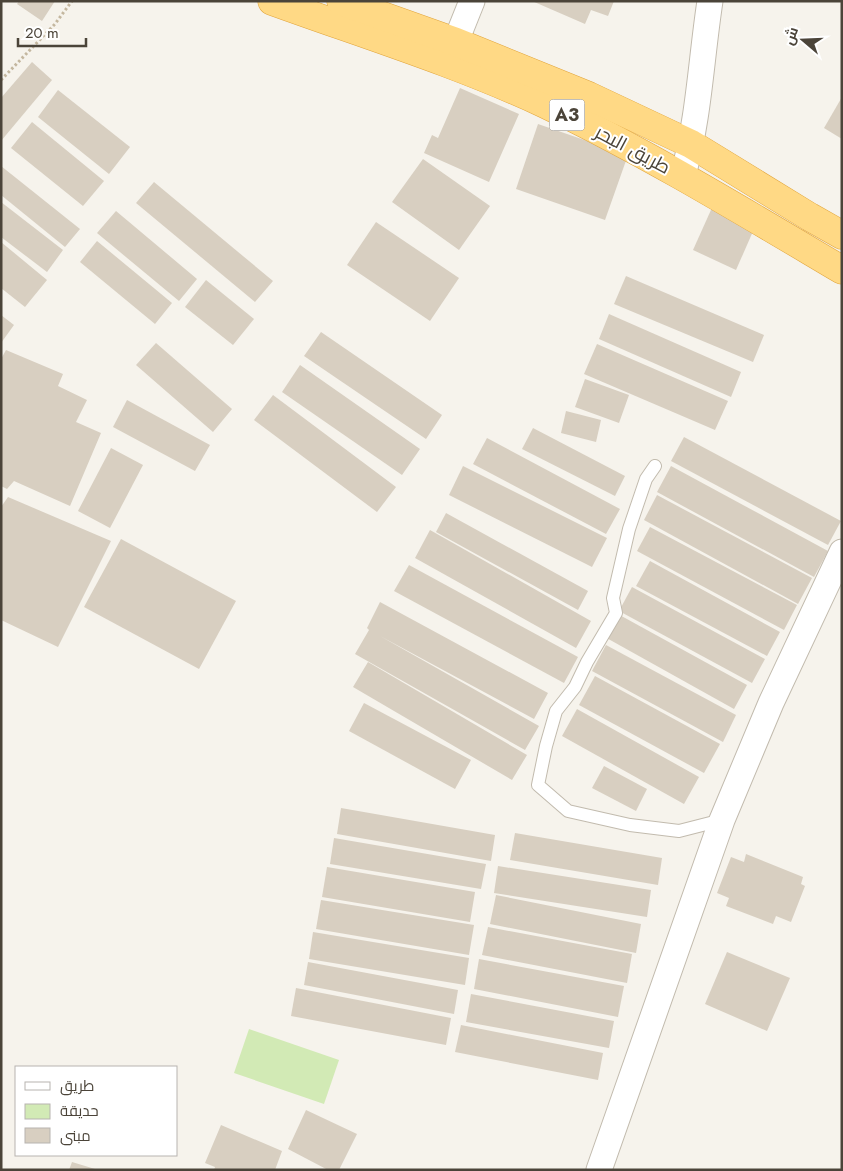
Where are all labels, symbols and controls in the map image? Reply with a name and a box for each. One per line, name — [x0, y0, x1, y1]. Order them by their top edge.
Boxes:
scale bar — [18, 15, 85, 47]
north arrow — [778, 15, 828, 65]
text: 20 m — [25, 22, 59, 44]
text: ش — [778, 24, 803, 48]
road number: A3 — [550, 100, 584, 130]
street label: طريق البحر — [589, 118, 675, 181]
legend — [15, 1066, 178, 1156]
text: طريق — [60, 1075, 94, 1097]
text: حديقة — [60, 1100, 99, 1122]
text: مبنى — [60, 1125, 91, 1147]

